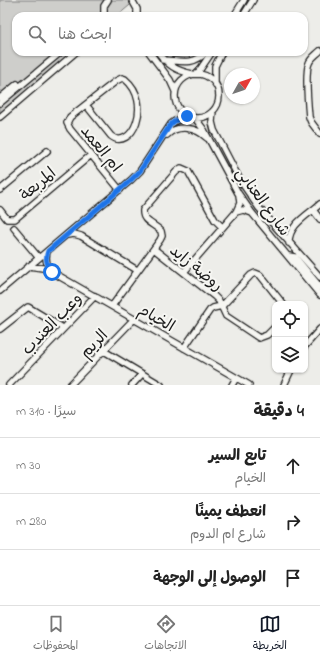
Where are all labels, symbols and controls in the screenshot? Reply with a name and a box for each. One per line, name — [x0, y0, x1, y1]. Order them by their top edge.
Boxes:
search box — [12, 12, 308, 56]
icon: search — [26, 23, 48, 45]
text: ابحث هنا — [58, 24, 112, 46]
north arrow — [224, 68, 260, 104]
route end — [178, 107, 196, 125]
street label: ام العمد — [74, 121, 127, 178]
street label: المربعة — [15, 162, 62, 207]
street label: شارع العنابي — [228, 163, 296, 242]
street label: روضة زايد — [164, 239, 228, 298]
route start — [43, 263, 61, 281]
street label: وعب العندب — [16, 288, 88, 361]
street label: الخيام — [133, 299, 179, 339]
map controls — [272, 301, 308, 373]
button: locate — [272, 301, 308, 337]
street label: الريم — [75, 324, 114, 364]
button: layers — [272, 337, 308, 373]
text: 4 دقيقة — [254, 399, 304, 424]
text: سيرًا · 310 m — [16, 402, 76, 421]
text: تابع السير — [209, 445, 266, 467]
icon: ahead — [282, 455, 304, 477]
text: 30 m — [16, 456, 40, 475]
text: الخيام — [234, 469, 266, 488]
text: انعطف يمينًا — [195, 501, 266, 523]
icon: right — [282, 511, 304, 533]
text: 280 m — [16, 512, 46, 531]
text: شارع ام الدوم — [190, 525, 266, 544]
text: الوصول إلى الوجهة — [153, 567, 266, 589]
icon: arrive — [282, 567, 304, 589]
tab: المحفوظات — [33, 613, 78, 655]
tab: الاتجاهات — [144, 613, 187, 655]
tab: الخريطة — [253, 613, 287, 655]

